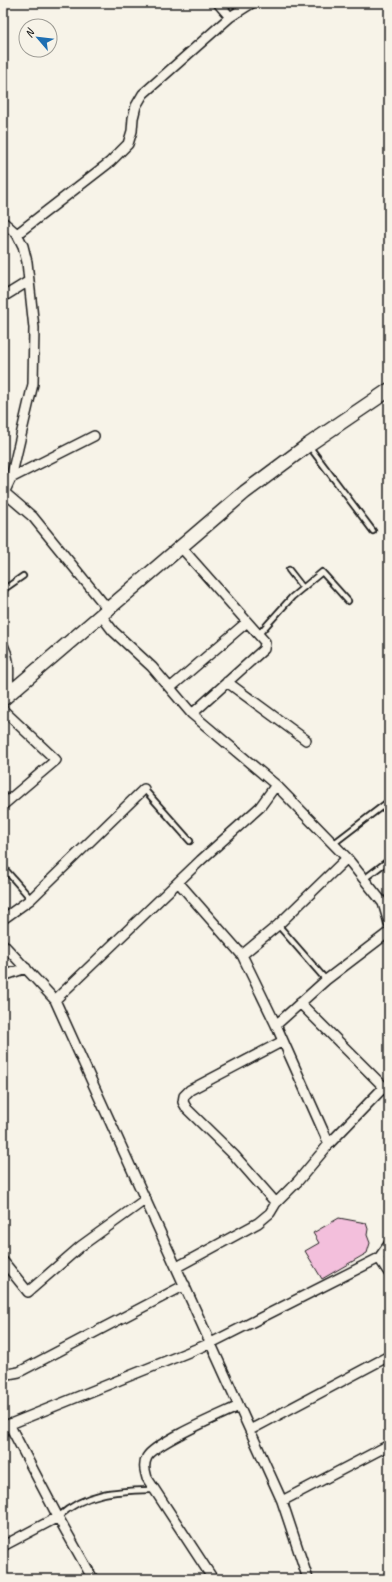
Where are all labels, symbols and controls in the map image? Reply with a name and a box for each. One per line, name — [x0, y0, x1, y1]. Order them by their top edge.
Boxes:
north arrow — [18, 18, 58, 58]
text: N — [21, 25, 38, 40]

